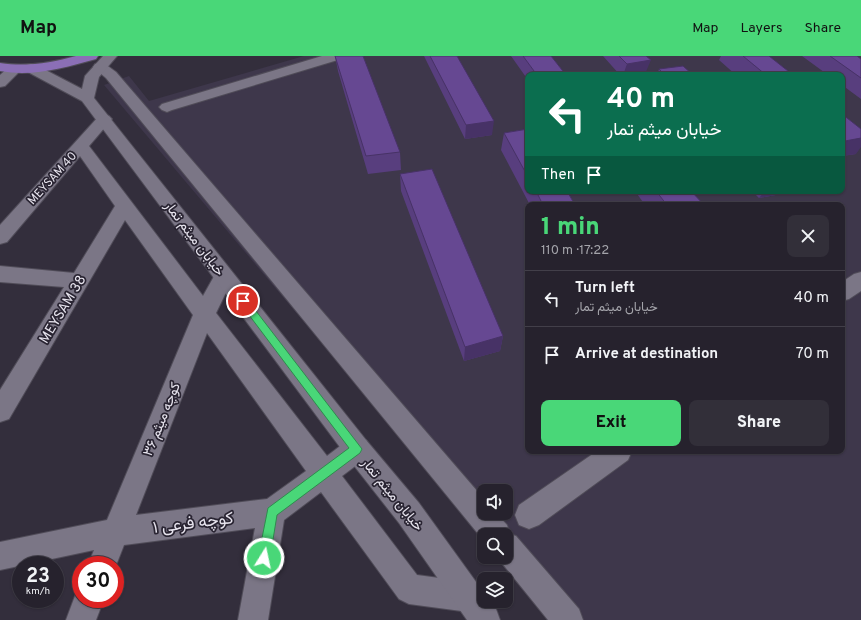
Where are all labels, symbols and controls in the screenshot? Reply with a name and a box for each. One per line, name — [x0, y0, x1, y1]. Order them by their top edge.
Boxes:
text: Map — [20, 16, 57, 40]
text: Map — [692, 20, 718, 37]
text: Layers — [740, 20, 782, 37]
text: Share — [804, 20, 841, 37]
text: 40 m — [607, 82, 675, 118]
icon: left — [541, 88, 593, 140]
text: خیابان میثم تمار — [607, 119, 722, 142]
street label: MEYSAM 40 — [25, 149, 81, 209]
icon: arrive — [583, 164, 605, 186]
text: Then — [541, 166, 575, 185]
street label: خیابان میثم تمار — [160, 197, 227, 280]
text: 1 min — [541, 213, 600, 243]
button: close — [787, 215, 829, 257]
text: 110 m · 17:22 — [541, 243, 609, 259]
street label: MEYSAM 38 — [36, 273, 90, 347]
text: Turn left — [575, 279, 635, 298]
pin — [226, 284, 260, 318]
icon: left — [541, 288, 563, 310]
text: 40 m — [794, 289, 829, 308]
icon: arrive — [232, 290, 254, 312]
text: خیابان میثم تمار — [575, 300, 658, 316]
icon: arrive — [541, 344, 563, 366]
text: Arrive at destination — [575, 345, 718, 364]
text: 70 m — [796, 345, 829, 364]
street label: کوچه میثم ۳۶ — [140, 380, 185, 459]
button: Exit — [541, 400, 681, 446]
button: Share — [689, 400, 829, 446]
street label: خیابان میثم تمار — [357, 454, 427, 535]
map controls — [477, 484, 513, 608]
button: sound — [477, 484, 513, 520]
street label: کوچه فرعی ۱ — [152, 508, 235, 540]
button: search — [477, 528, 513, 564]
position arrow — [243, 537, 285, 579]
speed limit sign: 30 — [72, 556, 124, 608]
text: 23 — [26, 564, 50, 590]
button: layers — [477, 572, 513, 608]
text: km/h — [26, 585, 50, 598]

